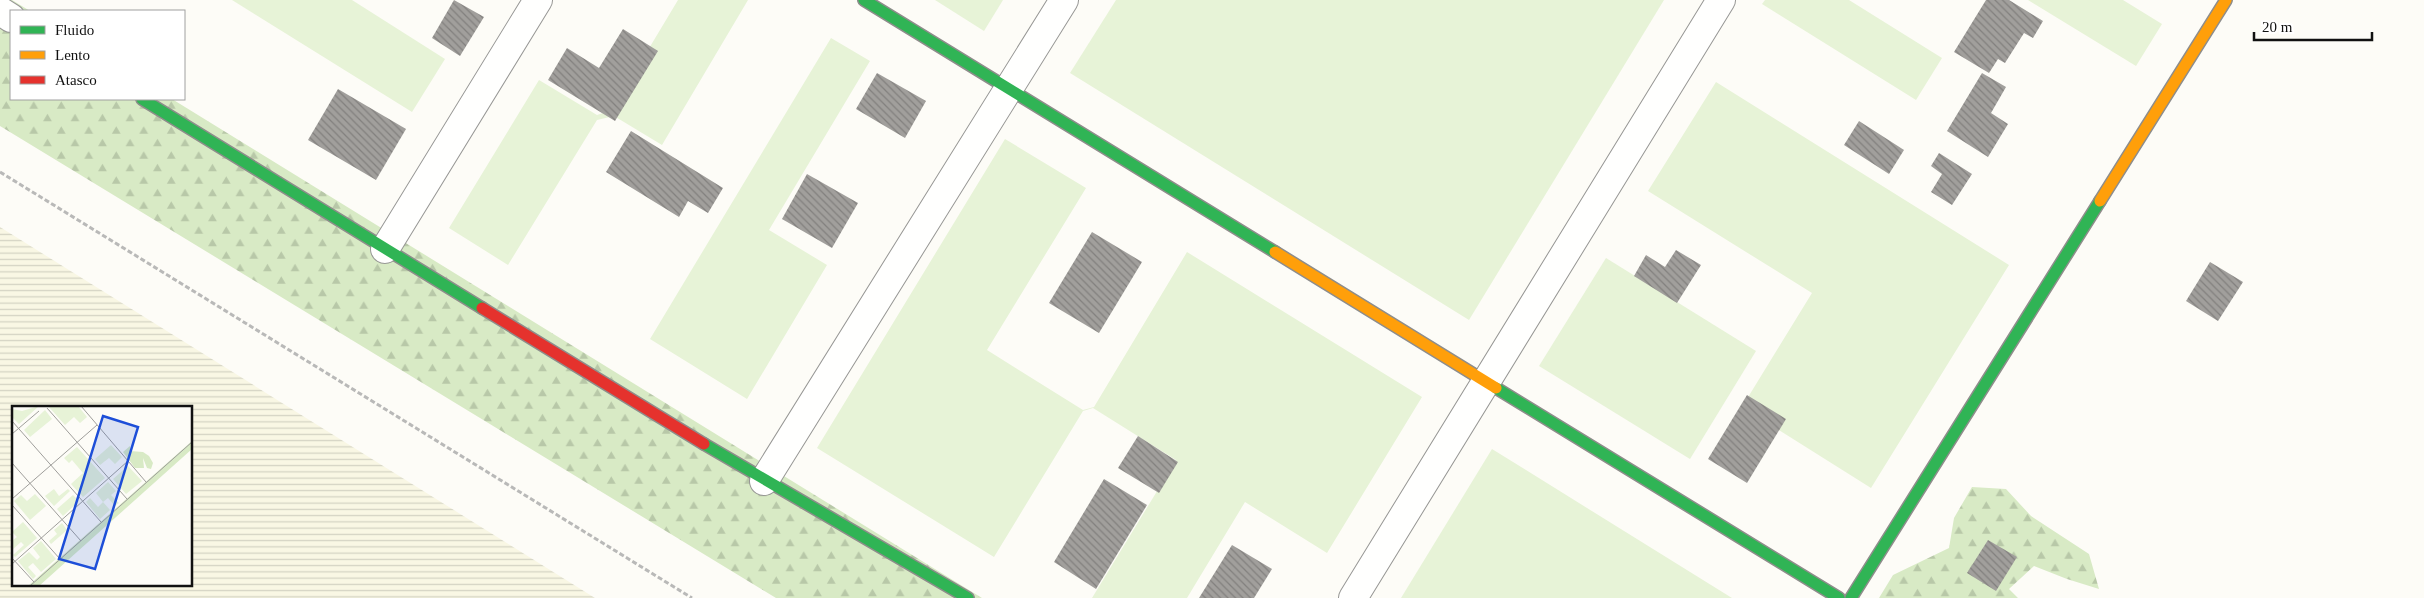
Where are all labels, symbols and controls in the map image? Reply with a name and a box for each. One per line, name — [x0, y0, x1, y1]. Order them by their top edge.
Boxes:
legend — [10, 10, 185, 100]
scale bar — [2254, 10, 2372, 42]
text: 20 m — [2262, 19, 2293, 35]
text: Fluido — [55, 22, 94, 38]
text: Lento — [55, 47, 90, 63]
text: Atasco — [55, 72, 97, 88]
inset map — [12, 406, 192, 586]

